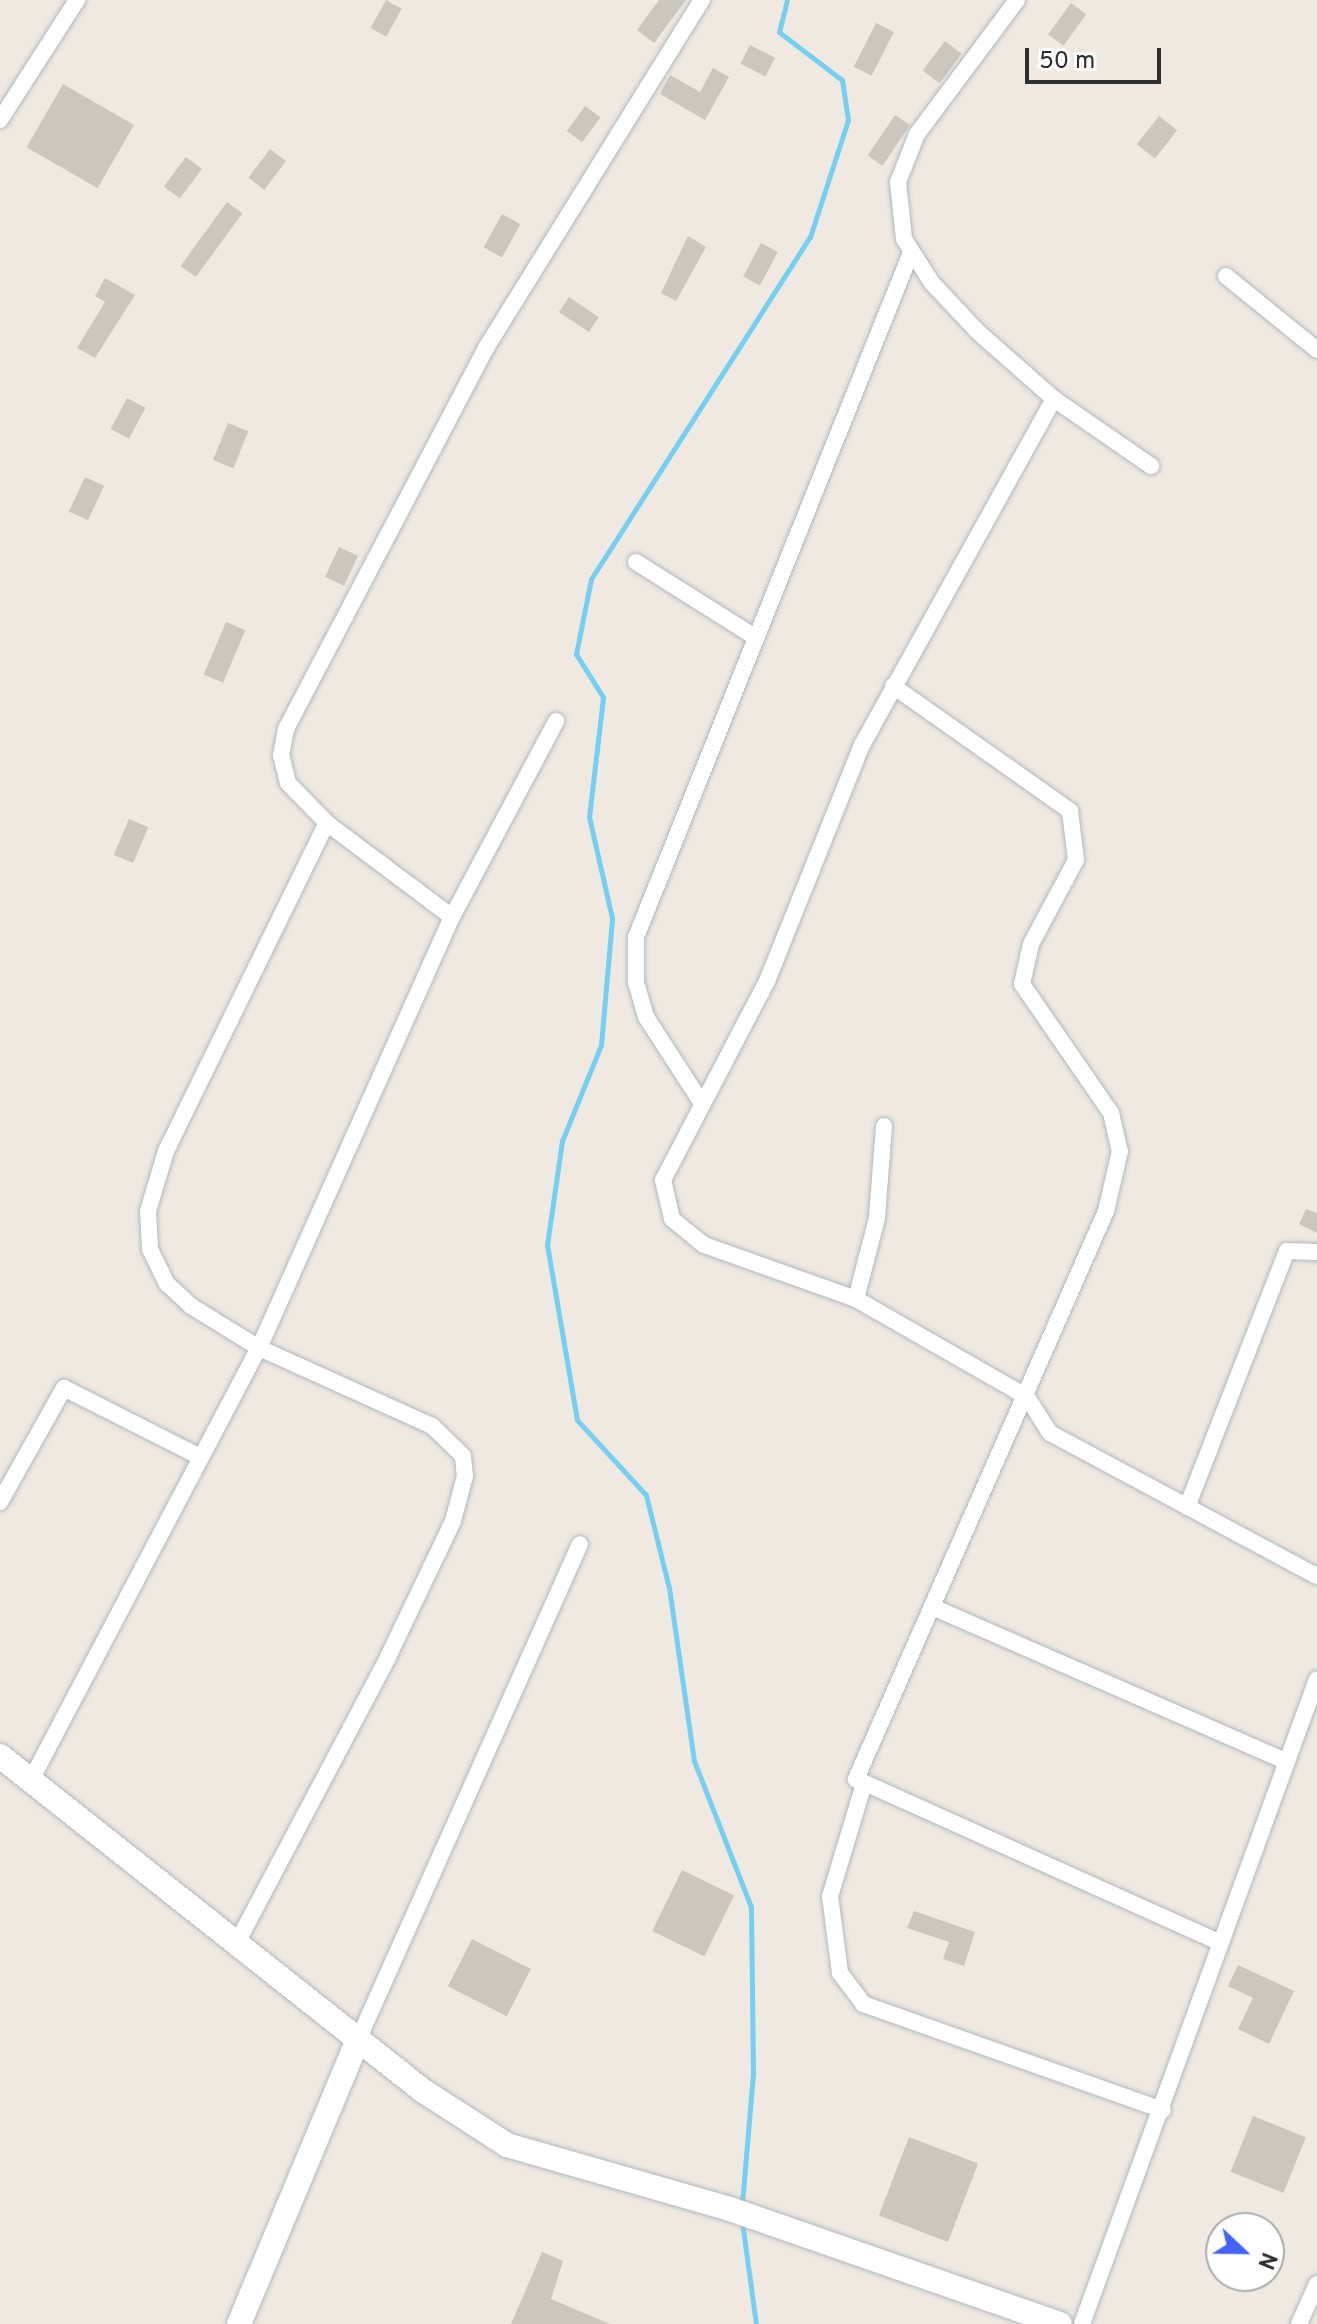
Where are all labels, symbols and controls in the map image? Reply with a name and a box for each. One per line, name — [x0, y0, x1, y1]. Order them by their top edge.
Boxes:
scale bar — [1029, 32, 1165, 82]
text: 50 m — [1039, 47, 1095, 77]
north arrow — [1205, 2212, 1285, 2292]
text: N — [1250, 2248, 1281, 2273]

